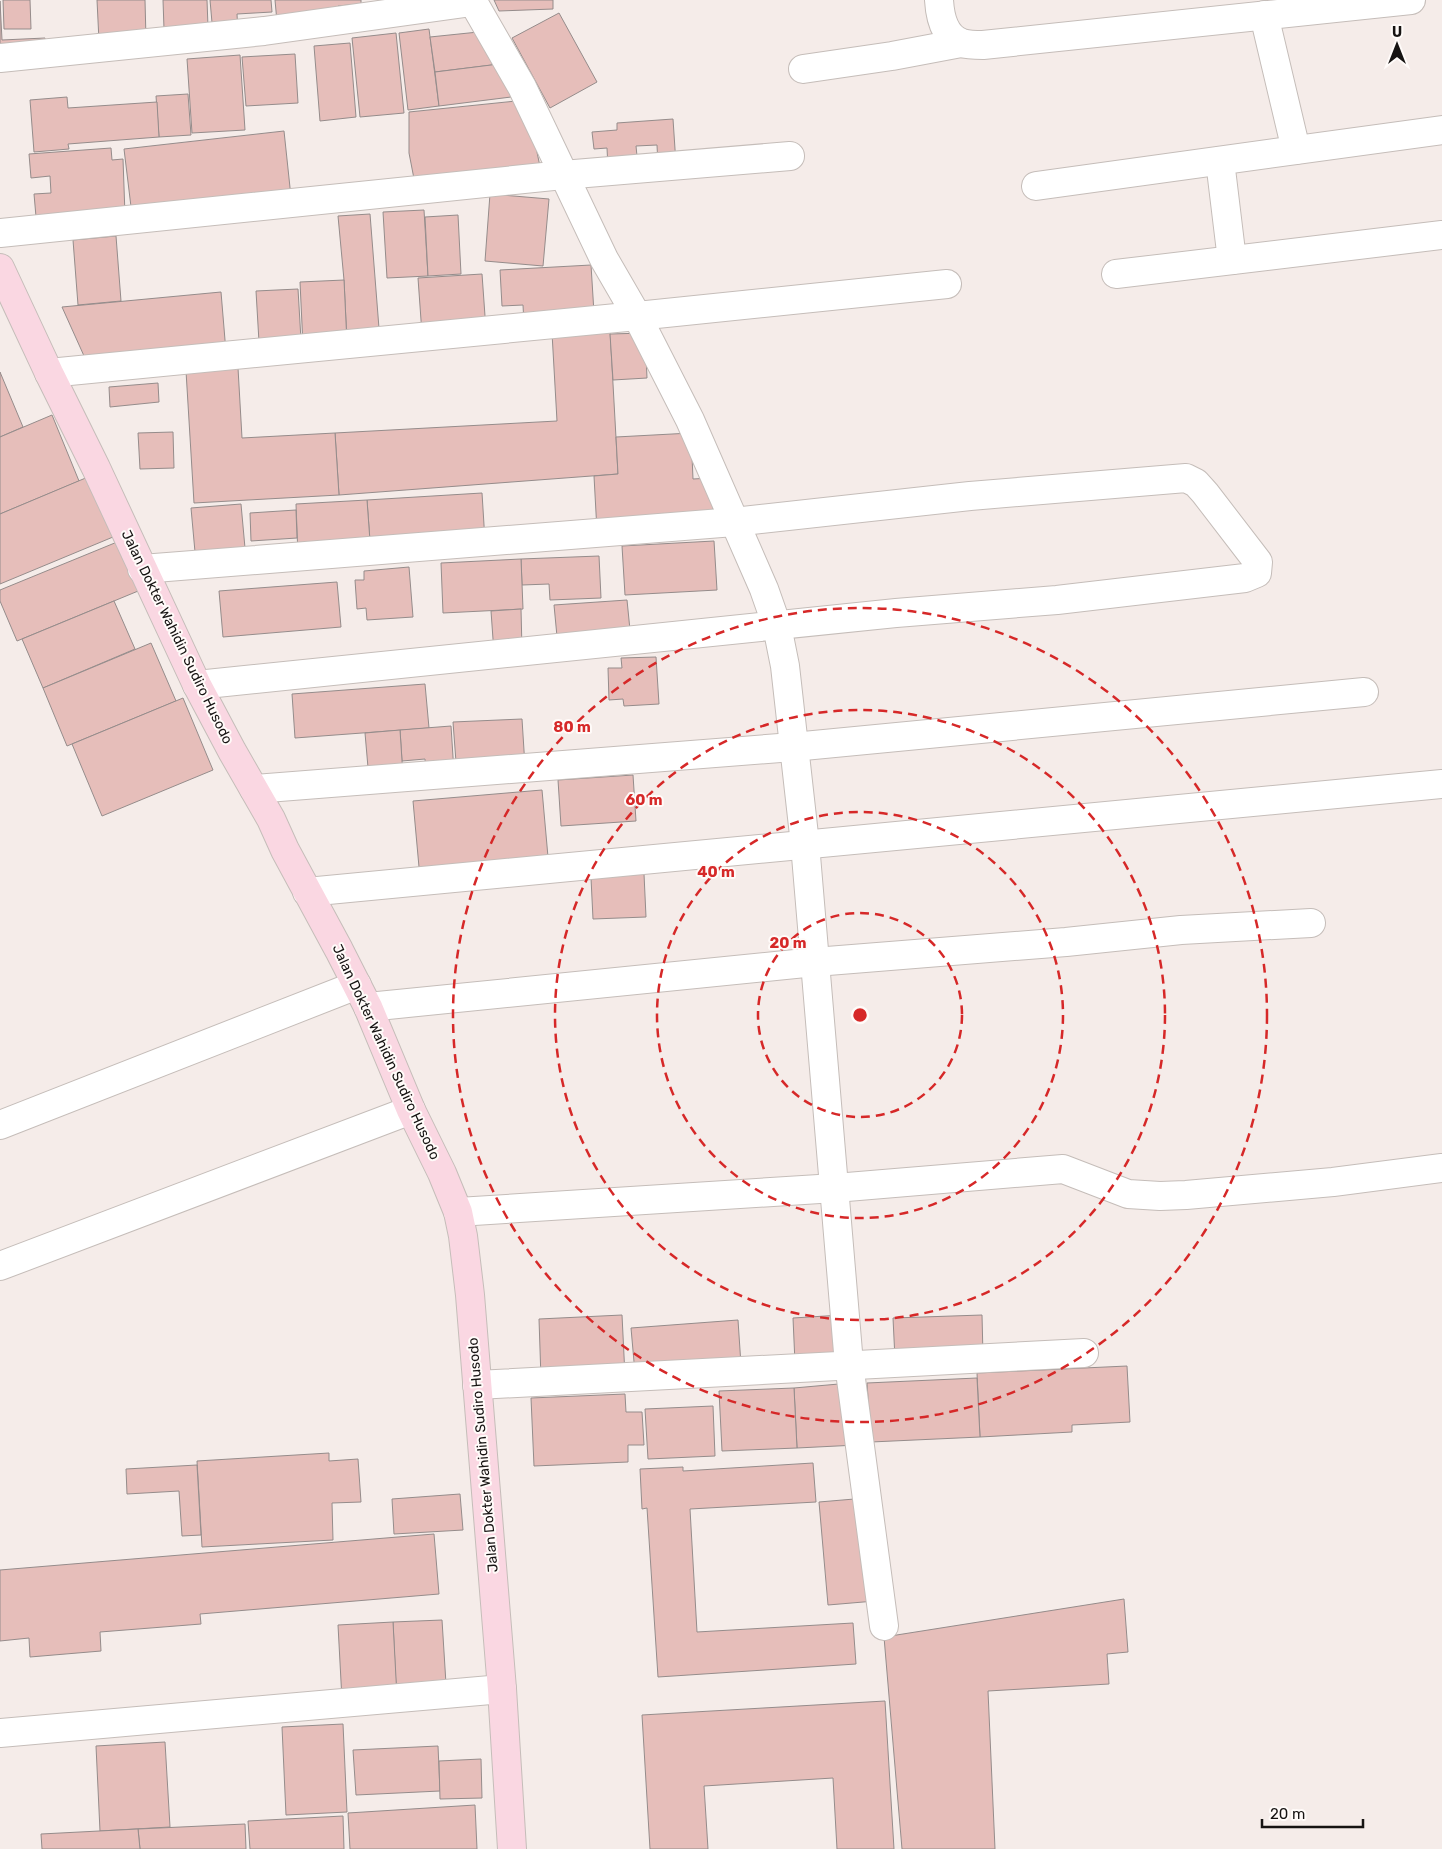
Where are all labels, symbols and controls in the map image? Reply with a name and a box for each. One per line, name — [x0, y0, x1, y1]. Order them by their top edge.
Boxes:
north arrow — [1372, 20, 1422, 70]
text: U — [1392, 24, 1402, 41]
street label: Jalan Dokter Wahidin Sudiro Husodo — [118, 527, 236, 747]
text: 80 m — [553, 718, 591, 736]
text: 60 m — [626, 791, 662, 809]
text: 40 m — [697, 863, 735, 881]
text: 20 m — [770, 934, 806, 952]
street label: Jalan Dokter Wahidin Sudiro Husodo — [328, 942, 444, 1162]
centre of rings — [851, 1006, 869, 1024]
street label: Jalan Dokter Wahidin Sudiro Husodo — [464, 1337, 502, 1573]
scale bar — [1262, 1796, 1363, 1828]
text: 20 m — [1270, 1805, 1305, 1823]

